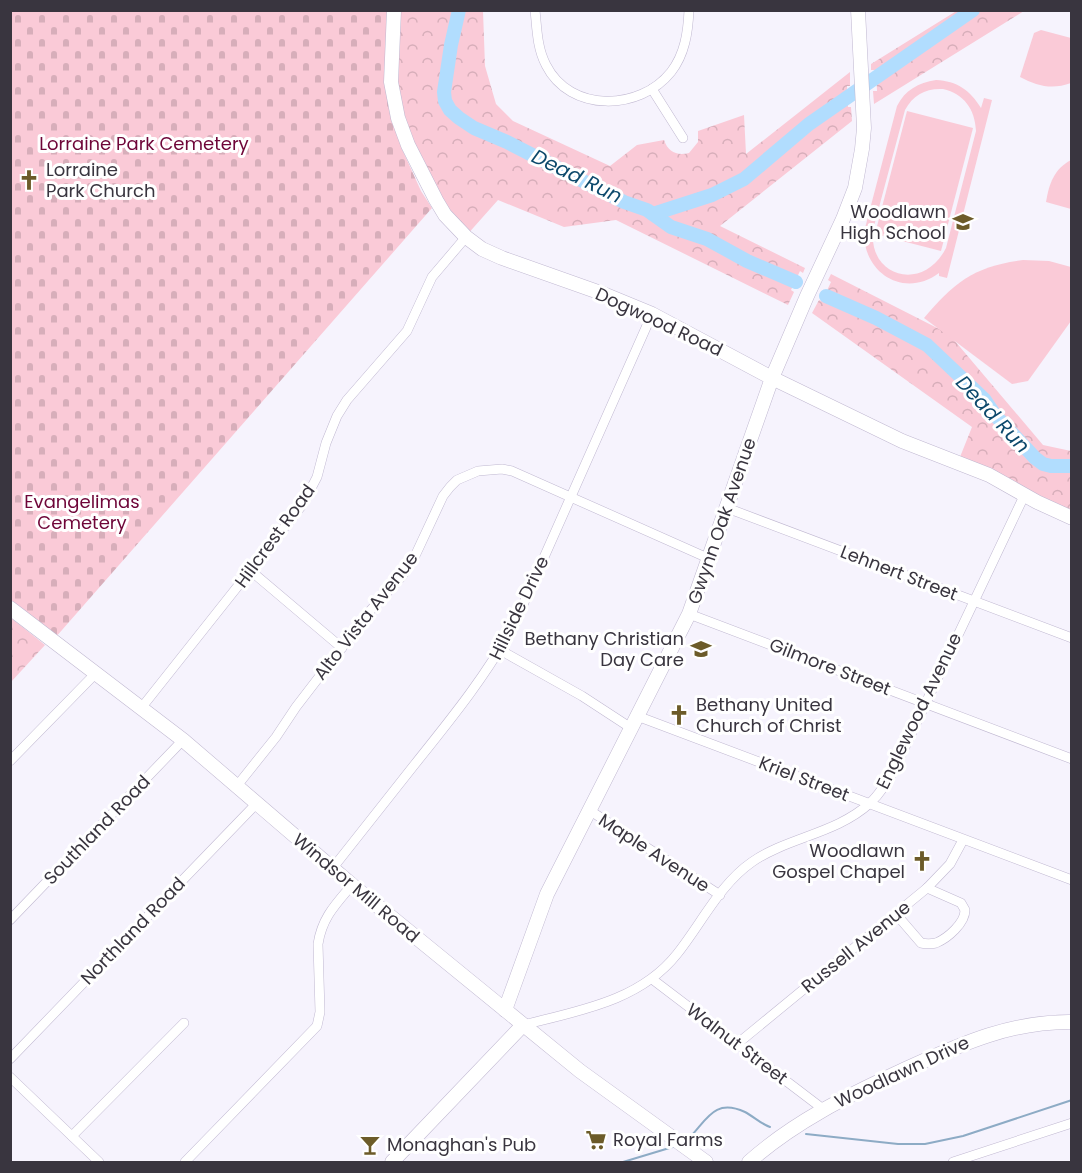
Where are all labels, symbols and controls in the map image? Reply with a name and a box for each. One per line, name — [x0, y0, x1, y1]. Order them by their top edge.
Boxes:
park label: Lorraine Park Cemetery — [39, 131, 249, 156]
water label: Dead Run — [527, 142, 627, 210]
place label: Lorraine Park Church — [46, 157, 155, 203]
church icon: Lorraine Park Church — [17, 168, 41, 192]
place label: Woodlawn High School — [840, 199, 946, 245]
school or university icon: Woodlawn High School — [951, 210, 975, 234]
street label: Dogwood Road — [591, 281, 727, 362]
water label: Dead Run — [950, 369, 1036, 459]
street label: Gwynn Oak Avenue — [681, 434, 762, 608]
street label: Hillcrest Road — [229, 479, 321, 592]
park label: Evangelimas Cemetery — [24, 489, 140, 535]
street label: Lehnert Street — [837, 539, 962, 606]
street label: Alto Vista Avenue — [308, 546, 424, 685]
street label: Hillside Drive — [483, 552, 555, 664]
place label: Bethany Christian Day Care — [524, 626, 684, 672]
street label: Englewood Avenue — [870, 629, 967, 793]
street label: Gilmore Street — [766, 632, 895, 701]
school or university icon: Bethany Christian Day Care — [689, 637, 713, 661]
place label: Bethany United Church of Christ — [696, 692, 842, 738]
church icon: Bethany United Church of Christ — [667, 703, 691, 727]
street label: Kriel Street — [755, 750, 853, 807]
street label: Southland Road — [38, 769, 156, 890]
street label: Maple Avenue — [594, 807, 715, 898]
street label: Windsor Mill Road — [288, 827, 425, 948]
place label: Woodlawn Gospel Chapel — [772, 838, 905, 884]
church icon: Woodlawn Gospel Chapel — [910, 849, 934, 873]
street label: Northland Road — [75, 871, 191, 990]
street label: Russell Avenue — [796, 895, 915, 998]
street label: Walnut Street — [681, 997, 793, 1090]
street label: Woodlawn Drive — [831, 1029, 973, 1114]
place label: Royal Farms — [613, 1127, 723, 1152]
supermarket icon: Royal Farms — [584, 1128, 608, 1152]
place label: Monaghan's Pub — [387, 1132, 536, 1157]
bar icon: Monaghan's Pub — [358, 1133, 382, 1157]

